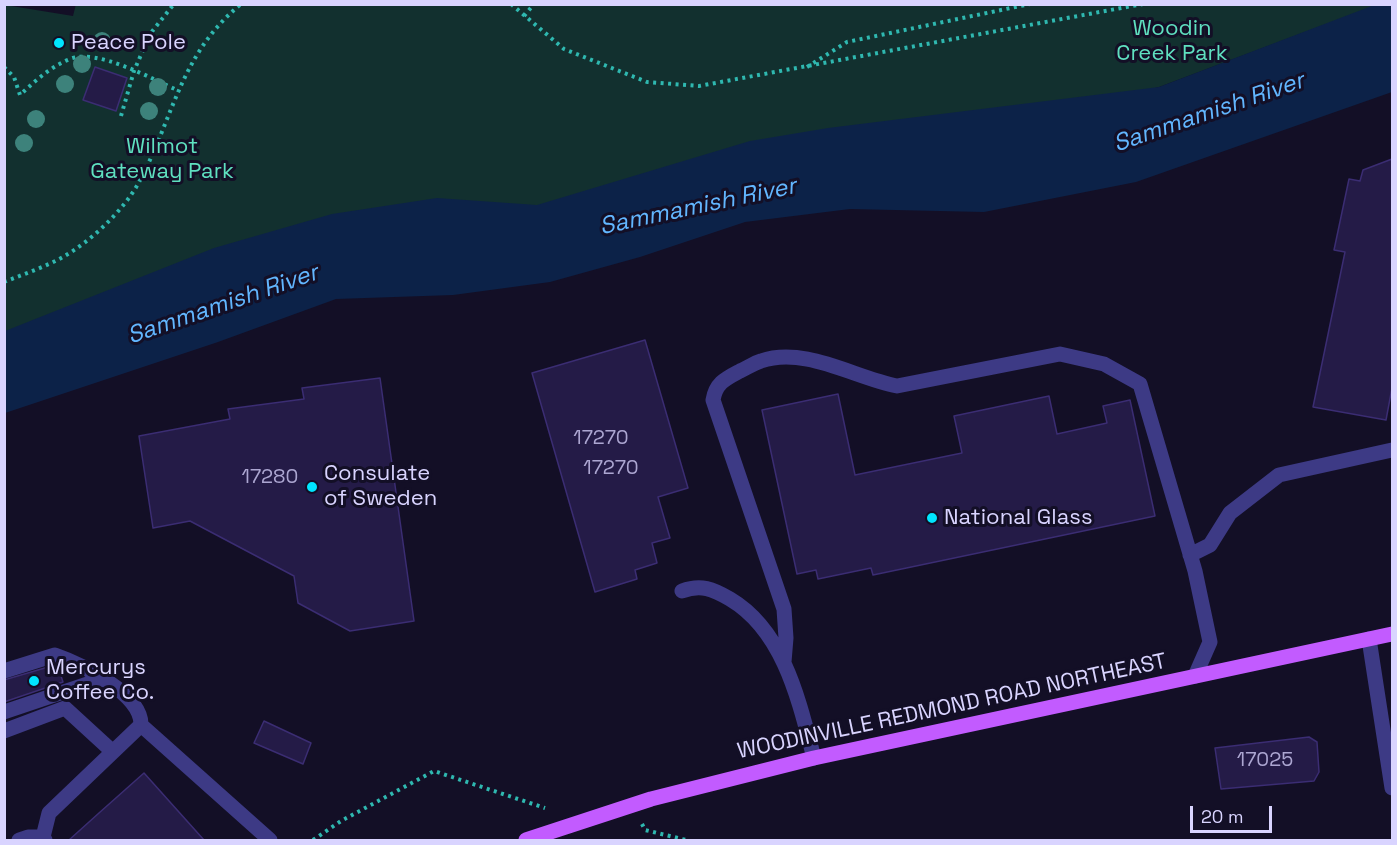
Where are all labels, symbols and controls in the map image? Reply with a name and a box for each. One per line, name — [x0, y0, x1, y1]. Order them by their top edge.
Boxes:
park label: Woodin Creek Park — [1116, 16, 1228, 68]
place label: Peace Pole — [71, 30, 186, 56]
marker: Peace Pole — [52, 36, 66, 50]
water label: Sammamish River — [1110, 67, 1308, 159]
park label: Wilmot Gateway Park — [90, 134, 234, 186]
water label: Sammamish River — [597, 172, 799, 242]
water label: Sammamish River — [124, 259, 322, 351]
house number: 17270 — [573, 427, 629, 451]
house number: 17270 — [583, 457, 639, 481]
place label: Consulate of Sweden — [324, 461, 437, 512]
house number: 17280 — [242, 466, 298, 490]
marker: Consulate of Sweden — [305, 480, 319, 494]
place label: National Glass — [944, 505, 1093, 531]
marker: National Glass — [925, 511, 939, 525]
street label: WOODINVILLE REDMOND ROAD NORTHEAST — [735, 649, 1169, 765]
place label: Mercurys Coffee Co. — [46, 655, 154, 706]
marker: Mercurys Coffee Co. — [27, 674, 41, 688]
house number: 17025 — [1237, 749, 1293, 773]
scale bar — [1193, 794, 1276, 832]
text: 20 m — [1201, 805, 1244, 828]

